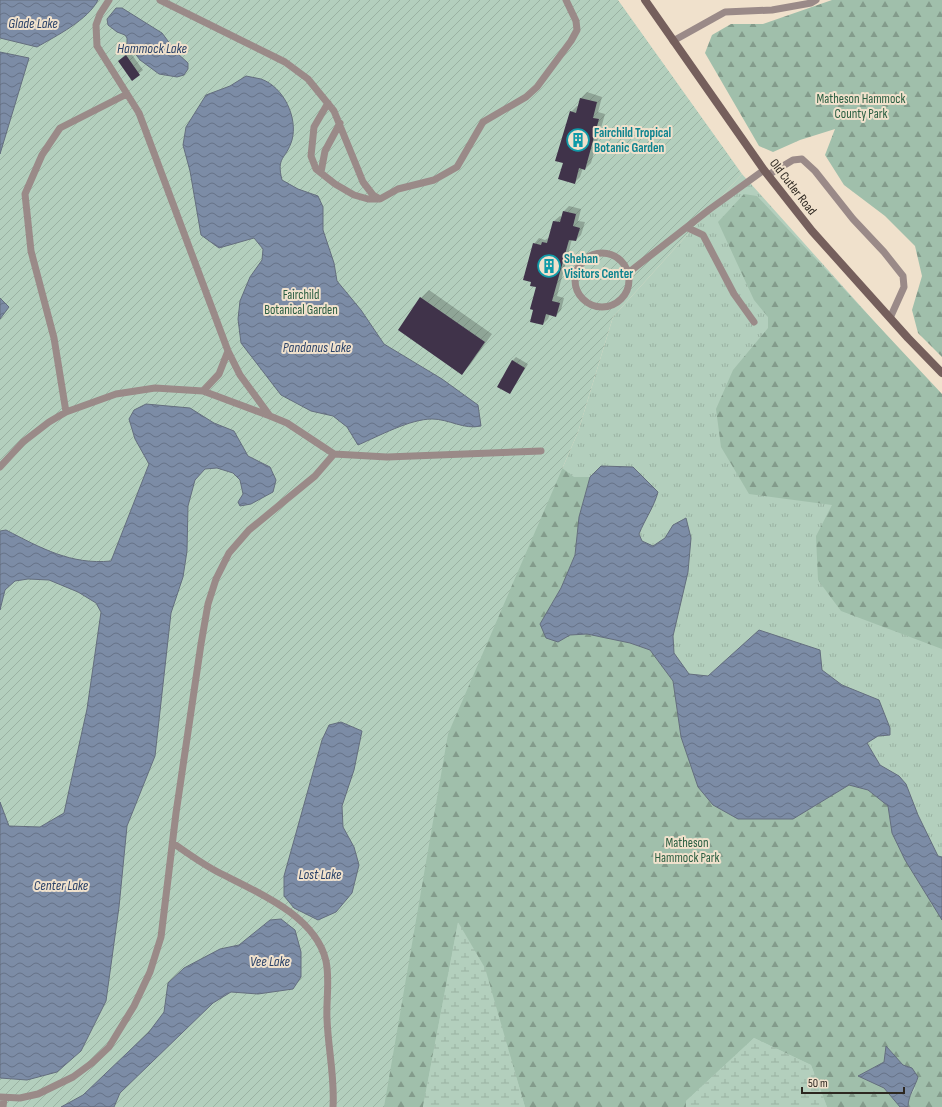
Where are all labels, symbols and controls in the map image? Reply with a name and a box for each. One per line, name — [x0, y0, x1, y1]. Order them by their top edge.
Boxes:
water label: Glade Lake — [8, 15, 58, 32]
water label: Hammock Lake — [117, 40, 187, 57]
park label: Matheson Hammock County Park — [816, 91, 906, 122]
place label: Fairchild Tropical Botanic Garden — [594, 125, 671, 156]
building icon: Fairchild Tropical Botanic Garden — [565, 127, 591, 153]
street label: Old Cutler Road — [766, 156, 820, 218]
place label: Shehan Visitors Center — [564, 251, 633, 282]
building icon: Shehan Visitors Center — [536, 253, 562, 279]
park label: Fairchild Botanical Garden — [264, 287, 338, 318]
water label: Pandanus Lake — [283, 339, 352, 356]
park label: Matheson Hammock Park — [655, 835, 720, 866]
water label: Lost Lake — [299, 866, 342, 883]
water label: Center Lake — [34, 877, 89, 894]
water label: Vee Lake — [250, 953, 290, 970]
scale bar — [802, 1069, 904, 1095]
text: 50 m — [808, 1076, 828, 1091]

